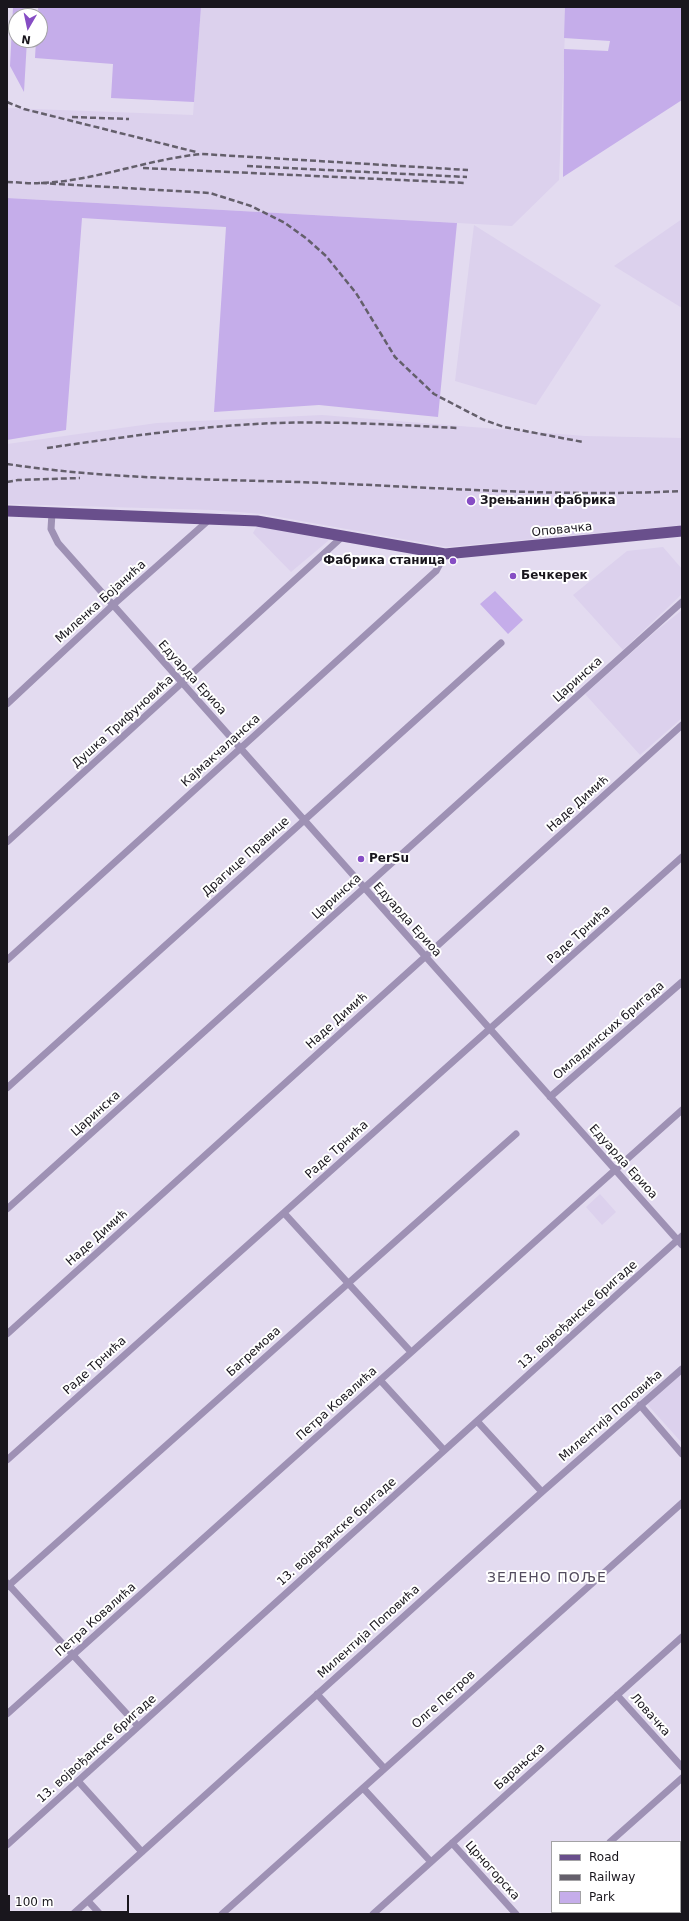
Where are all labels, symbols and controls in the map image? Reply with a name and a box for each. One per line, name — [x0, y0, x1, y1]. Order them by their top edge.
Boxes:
north arrow — [8, 8, 48, 48]
text: N — [21, 32, 32, 46]
place label: Зрењанин фабрика — [480, 494, 616, 508]
marker: Зрењанин фабрика — [465, 495, 477, 507]
street label: Оповачка — [531, 520, 593, 540]
place label: Фабрика станица — [323, 554, 445, 568]
marker: Фабрика станица — [448, 556, 458, 566]
street label: Миленка Бојанића — [53, 558, 149, 646]
place label: Бечкерек — [521, 569, 588, 583]
marker: Бечкерек — [508, 571, 518, 581]
street label: Едуарда Ериоа — [155, 638, 229, 718]
street label: Царинска — [550, 654, 606, 706]
street label: Душка Трифуновића — [69, 673, 177, 771]
street label: Кајмакчаланска — [179, 712, 263, 790]
street label: Наде Димић — [544, 773, 612, 835]
street label: Драгице Правице — [199, 814, 293, 900]
place label: PerSu — [369, 852, 409, 866]
marker: PerSu — [356, 854, 366, 864]
street label: Царинска — [309, 871, 365, 923]
street label: Едуарда Ериоа — [370, 880, 444, 960]
street label: Раде Трнића — [545, 903, 613, 967]
street label: Омладинских бригада — [551, 979, 667, 1083]
street label: Наде Димић — [303, 990, 371, 1052]
street label: Царинска — [68, 1088, 124, 1140]
street label: Раде Трнића — [303, 1118, 371, 1182]
street label: Едуарда Ериоа — [586, 1122, 660, 1202]
street label: Наде Димић — [63, 1207, 131, 1269]
street label: 13. војвођанске бригаде — [516, 1258, 640, 1372]
street label: Багремова — [224, 1324, 284, 1380]
street label: Раде Трнића — [61, 1334, 129, 1398]
street label: Петра Ковалића — [294, 1364, 380, 1444]
street label: Милентија Поповића — [556, 1367, 666, 1465]
street label: 13. војвођанске бригаде — [275, 1475, 399, 1589]
district label: ЗЕЛЕНО ПОЉЕ — [487, 1570, 607, 1586]
street label: Петра Ковалића — [53, 1580, 139, 1660]
street label: Милентија Поповића — [315, 1583, 423, 1681]
street label: Олге Петров — [409, 1668, 479, 1732]
street label: Ловачка — [627, 1691, 673, 1739]
street label: 13. војвођанске бригаде — [35, 1692, 159, 1806]
street label: Барањска — [492, 1741, 548, 1793]
street label: Црногорска — [462, 1838, 522, 1904]
legend — [551, 1841, 681, 1913]
text: Road — [589, 1850, 619, 1864]
text: Railway — [589, 1870, 635, 1884]
scale bar — [10, 1887, 131, 1913]
text: Park — [589, 1890, 615, 1904]
text: 100 m — [15, 1895, 53, 1909]

